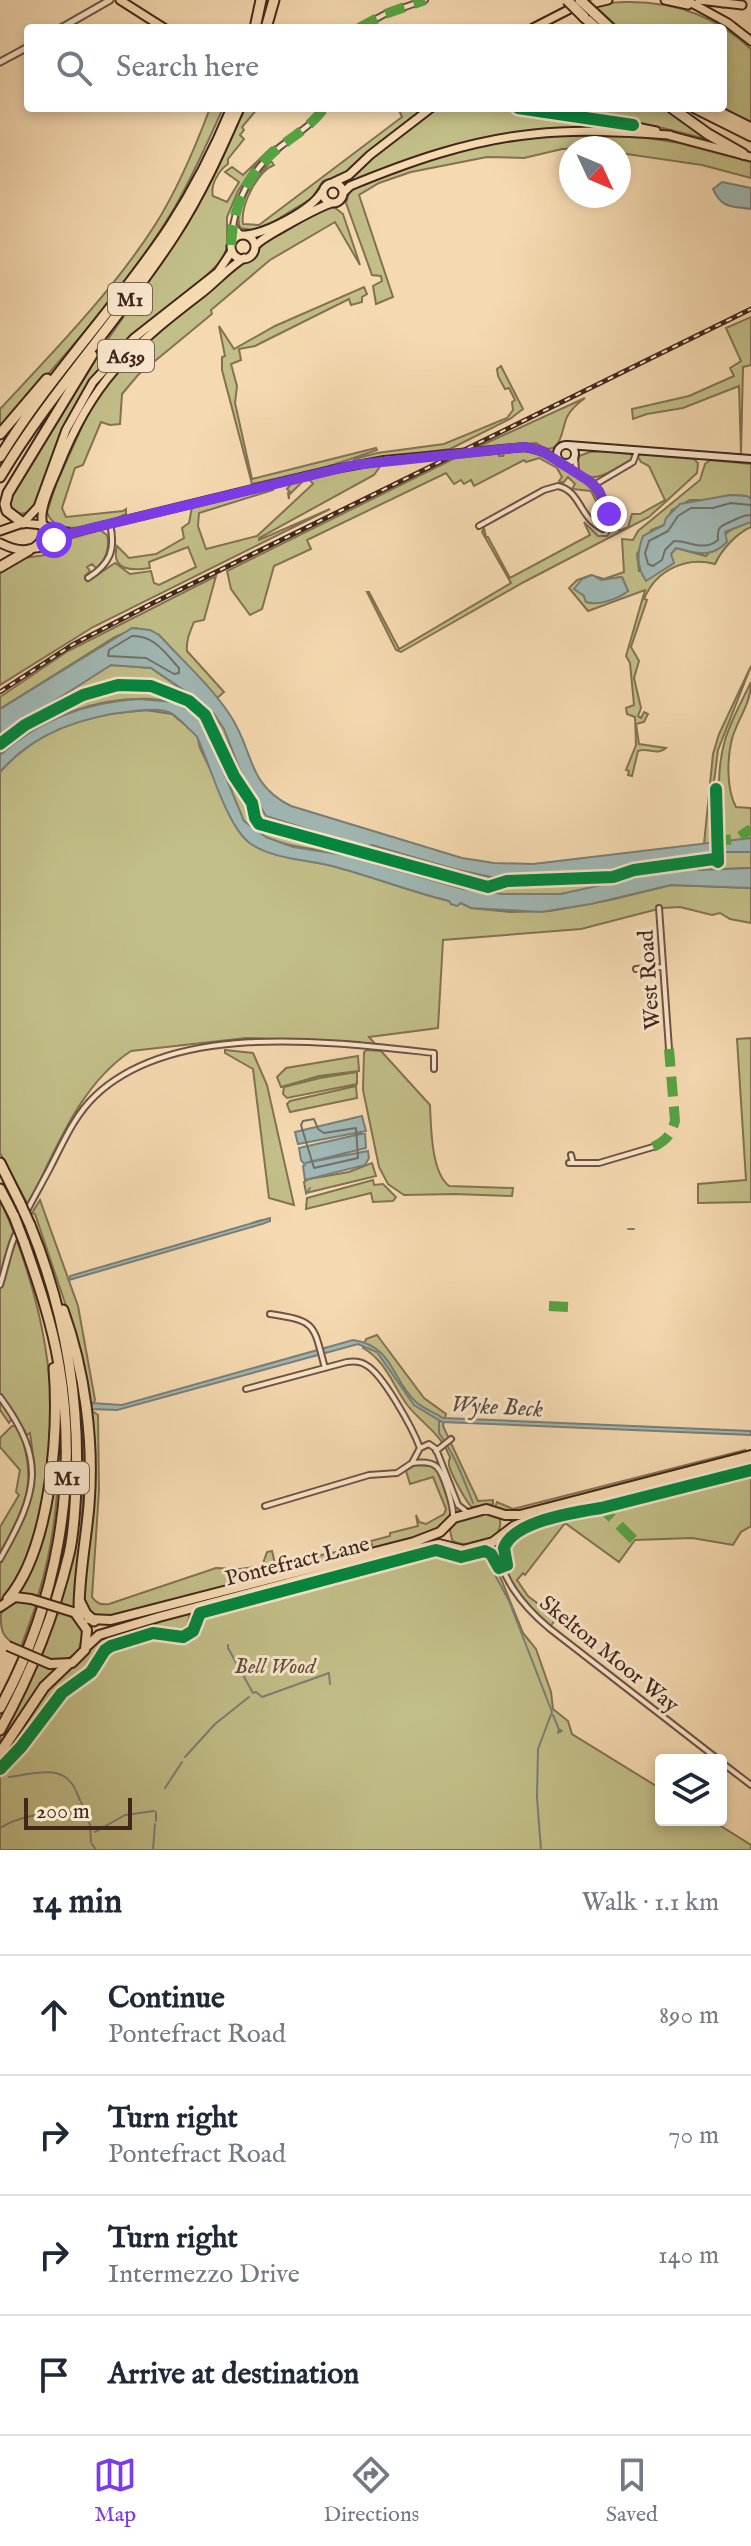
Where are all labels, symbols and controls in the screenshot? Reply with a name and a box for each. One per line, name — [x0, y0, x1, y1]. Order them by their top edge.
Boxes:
search box — [24, 24, 727, 112]
icon: search — [52, 46, 96, 90]
text: Search here — [116, 49, 259, 87]
north arrow — [559, 136, 631, 208]
road number: M1 — [108, 283, 152, 315]
road number: A639 — [98, 340, 154, 372]
route end — [591, 496, 627, 532]
route start — [36, 522, 72, 558]
street label: West Road — [633, 929, 667, 1031]
water label: Wyke Beck — [450, 1390, 544, 1425]
road number: M1 — [45, 1462, 89, 1494]
street label: Pontefract Lane — [222, 1530, 373, 1593]
street label: Skelton Moor Way — [533, 1590, 684, 1720]
park label: Bell Wood — [234, 1653, 317, 1681]
map controls — [655, 1754, 727, 1826]
button: layers — [655, 1754, 727, 1826]
scale bar — [24, 1794, 132, 1830]
text: 200 m — [36, 1798, 90, 1826]
text: 14 min — [32, 1881, 122, 1924]
text: Walk · 1.1 km — [582, 1886, 719, 1919]
text: Continue — [108, 1980, 225, 2018]
icon: ahead — [32, 1993, 76, 2037]
text: 890 m — [659, 1999, 719, 2032]
text: Pontefract Road — [108, 2018, 286, 2051]
text: Turn right — [108, 2100, 238, 2138]
icon: right — [32, 2113, 76, 2157]
text: 70 m — [668, 2119, 719, 2152]
text: Pontefract Road — [108, 2138, 286, 2171]
text: Turn right — [108, 2220, 238, 2258]
icon: right — [32, 2233, 76, 2277]
text: 140 m — [658, 2239, 719, 2272]
text: Intermezzo Drive — [108, 2258, 300, 2291]
icon: arrive — [32, 2353, 76, 2397]
text: Arrive at destination — [108, 2356, 359, 2394]
tab: Map — [93, 2453, 137, 2529]
tab: Directions — [324, 2453, 419, 2529]
tab: Saved — [606, 2453, 658, 2529]

